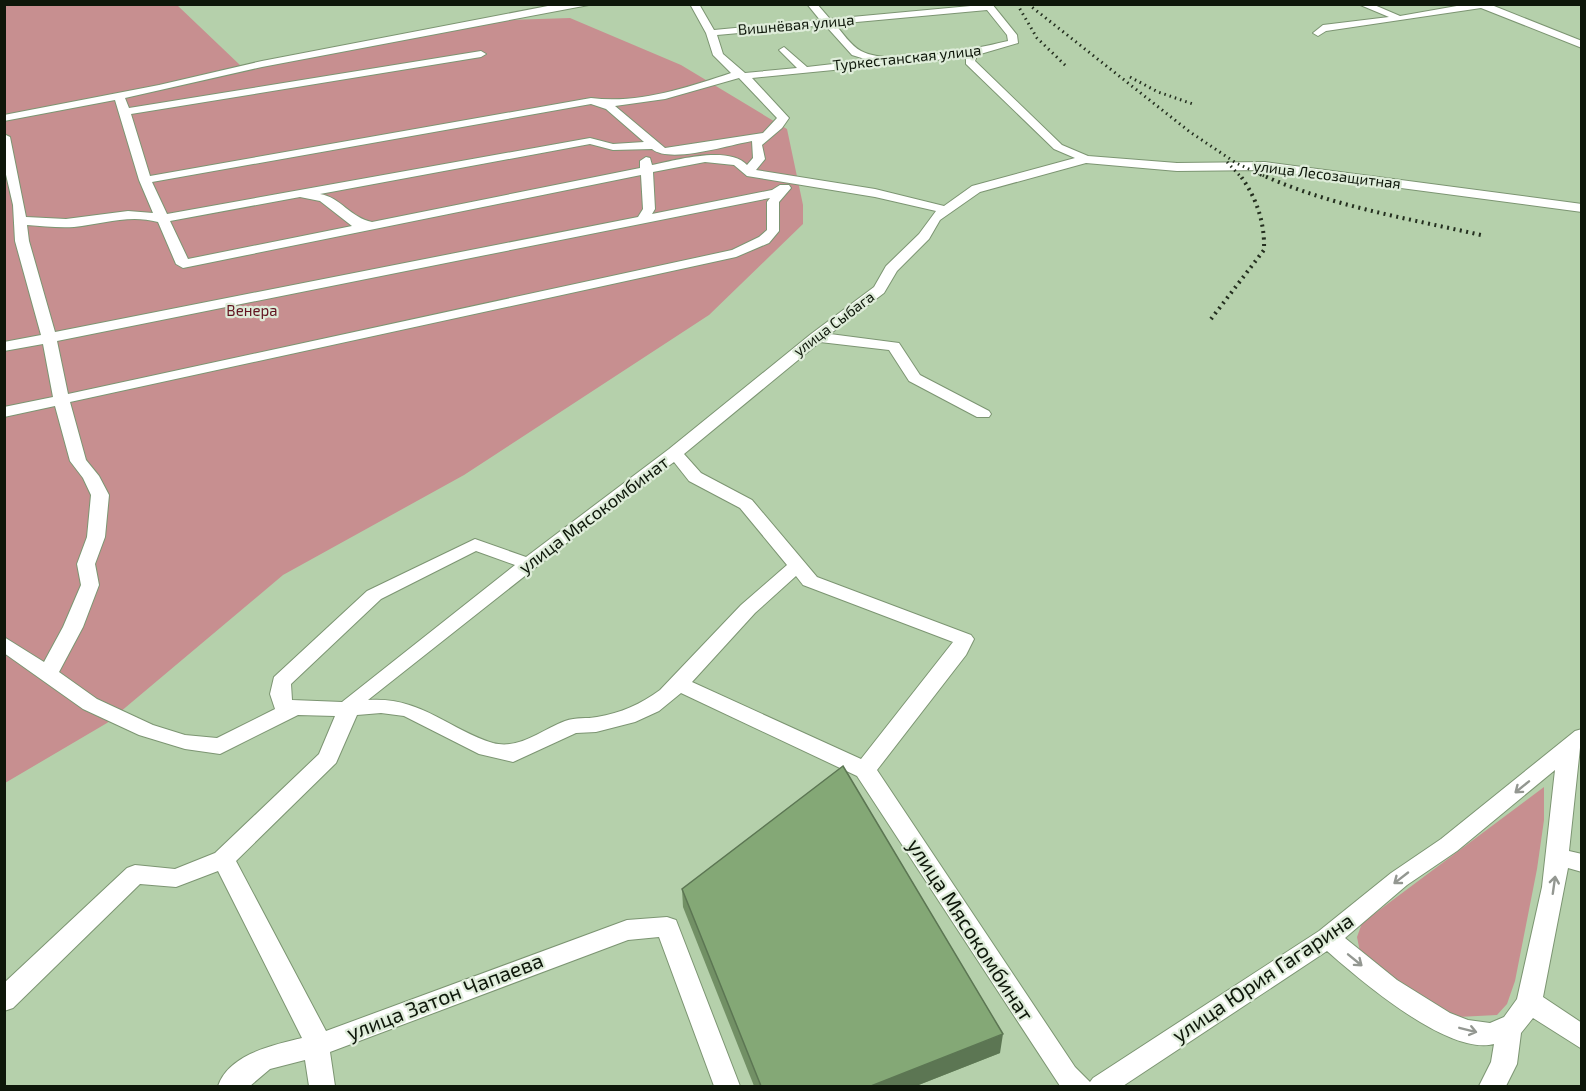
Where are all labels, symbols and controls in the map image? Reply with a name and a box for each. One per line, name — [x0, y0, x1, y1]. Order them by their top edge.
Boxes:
street label: Вишнёвая улица — [737, 10, 855, 39]
street label: Туркестанская улица — [832, 40, 982, 75]
street label: улица Лесозащитная — [1252, 156, 1402, 193]
street label: улица Сыбага — [789, 287, 878, 360]
park label: Венера — [226, 301, 278, 319]
street label: улица Мясокомбинат — [514, 450, 673, 578]
one-way arrow — [1514, 780, 1530, 793]
street label: улица Мясокомбинат — [902, 833, 1040, 1026]
one-way arrow — [1393, 871, 1409, 884]
one-way arrow — [1548, 876, 1559, 895]
street label: улица Юрия Гагарина — [1167, 907, 1358, 1048]
street label: улица Затон Чапаева — [343, 947, 547, 1046]
one-way arrow — [1347, 954, 1363, 967]
one-way arrow — [1458, 1025, 1477, 1037]

